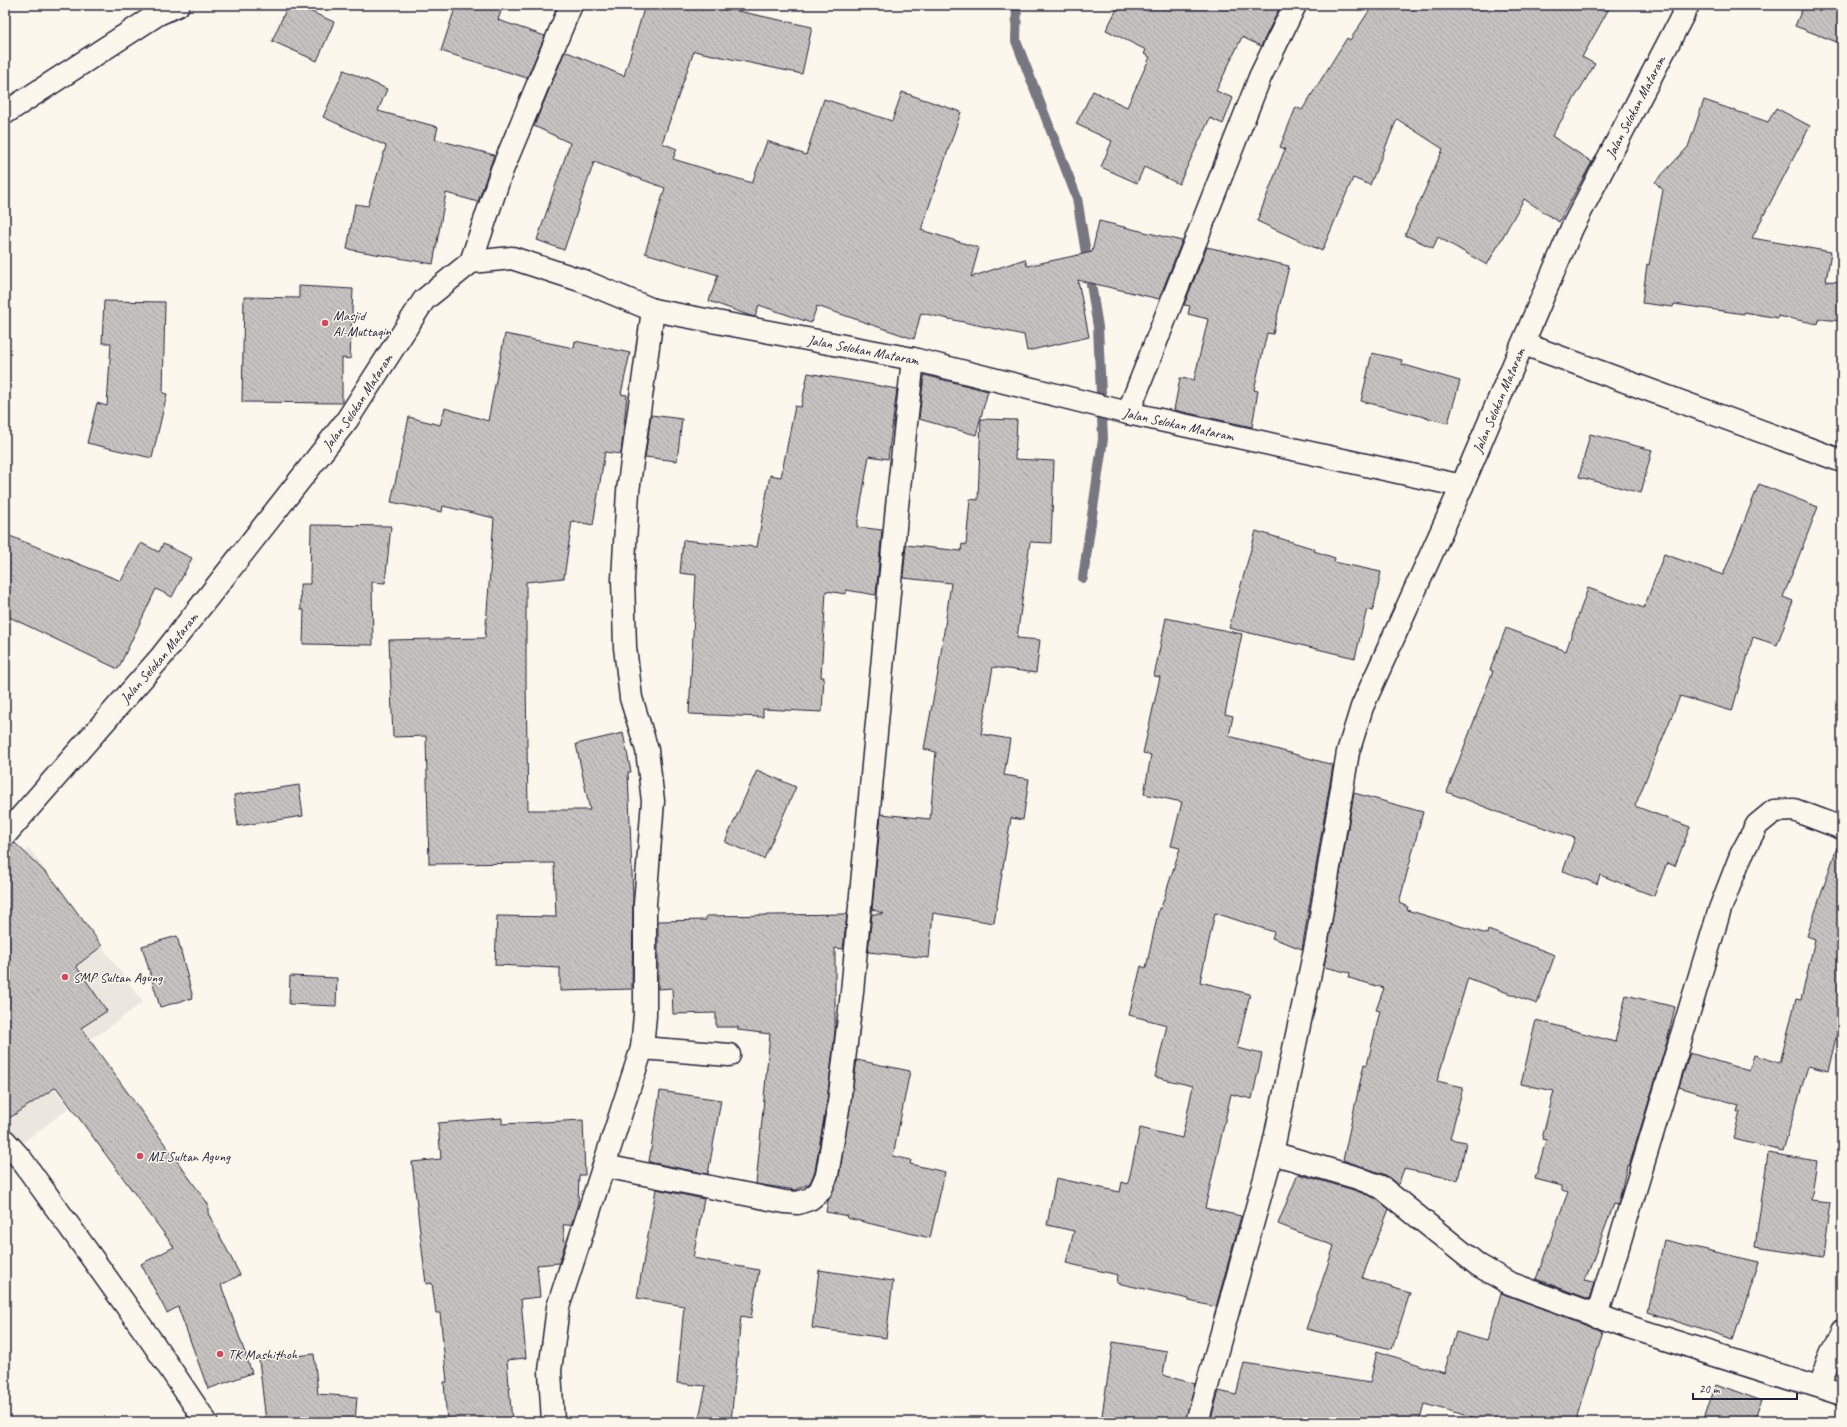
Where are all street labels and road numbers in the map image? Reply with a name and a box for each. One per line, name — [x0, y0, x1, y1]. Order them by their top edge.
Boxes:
street label: Jalan Selokan Mataram — [1602, 52, 1670, 162]
street label: Jalan Selokan Mataram — [806, 331, 922, 370]
street label: Jalan Selokan Mataram — [1469, 344, 1530, 457]
street label: Jalan Selokan Mataram — [318, 349, 397, 454]
street label: Jalan Selokan Mataram — [1121, 404, 1237, 445]
street label: Jalan Selokan Mataram — [116, 608, 203, 707]

